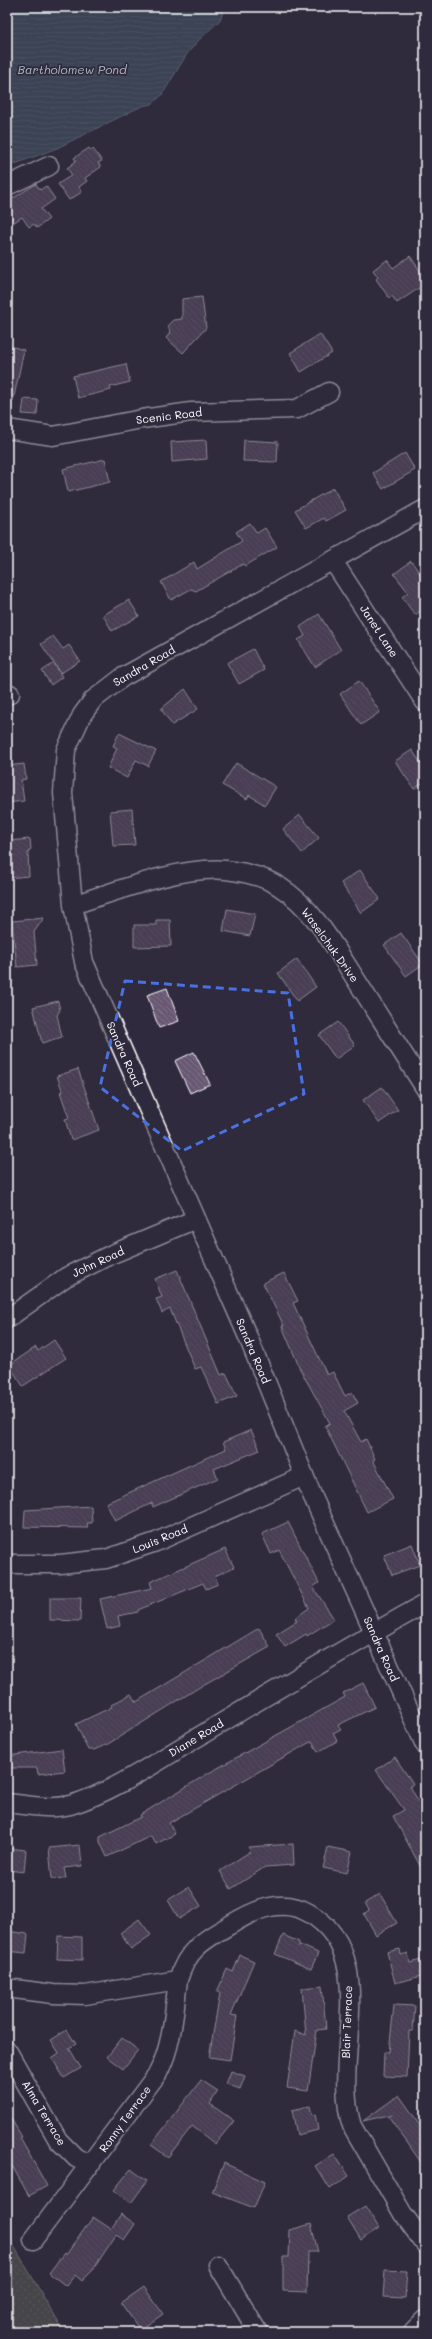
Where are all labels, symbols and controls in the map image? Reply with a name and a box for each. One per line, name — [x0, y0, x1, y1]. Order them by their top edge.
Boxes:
water label: Bartholomew Pond — [17, 61, 128, 77]
street label: Scenic Road — [135, 404, 203, 427]
street label: Janet Lane — [357, 602, 402, 660]
street label: Sandra Road — [110, 642, 178, 689]
street label: Waselchuk Drive — [298, 904, 363, 985]
street label: Sandra Road — [103, 1019, 145, 1089]
street label: John Road — [69, 1243, 126, 1280]
street label: Sandra Road — [233, 1316, 274, 1386]
street label: Louis Road — [130, 1521, 190, 1556]
street label: Sandra Road — [360, 1614, 402, 1684]
street label: Diane Road — [165, 1715, 226, 1760]
street label: Blair Terrace — [338, 1985, 355, 2059]
street label: Alma Terrace — [19, 2077, 70, 2148]
street label: Ronny Terrace — [95, 2082, 154, 2155]

